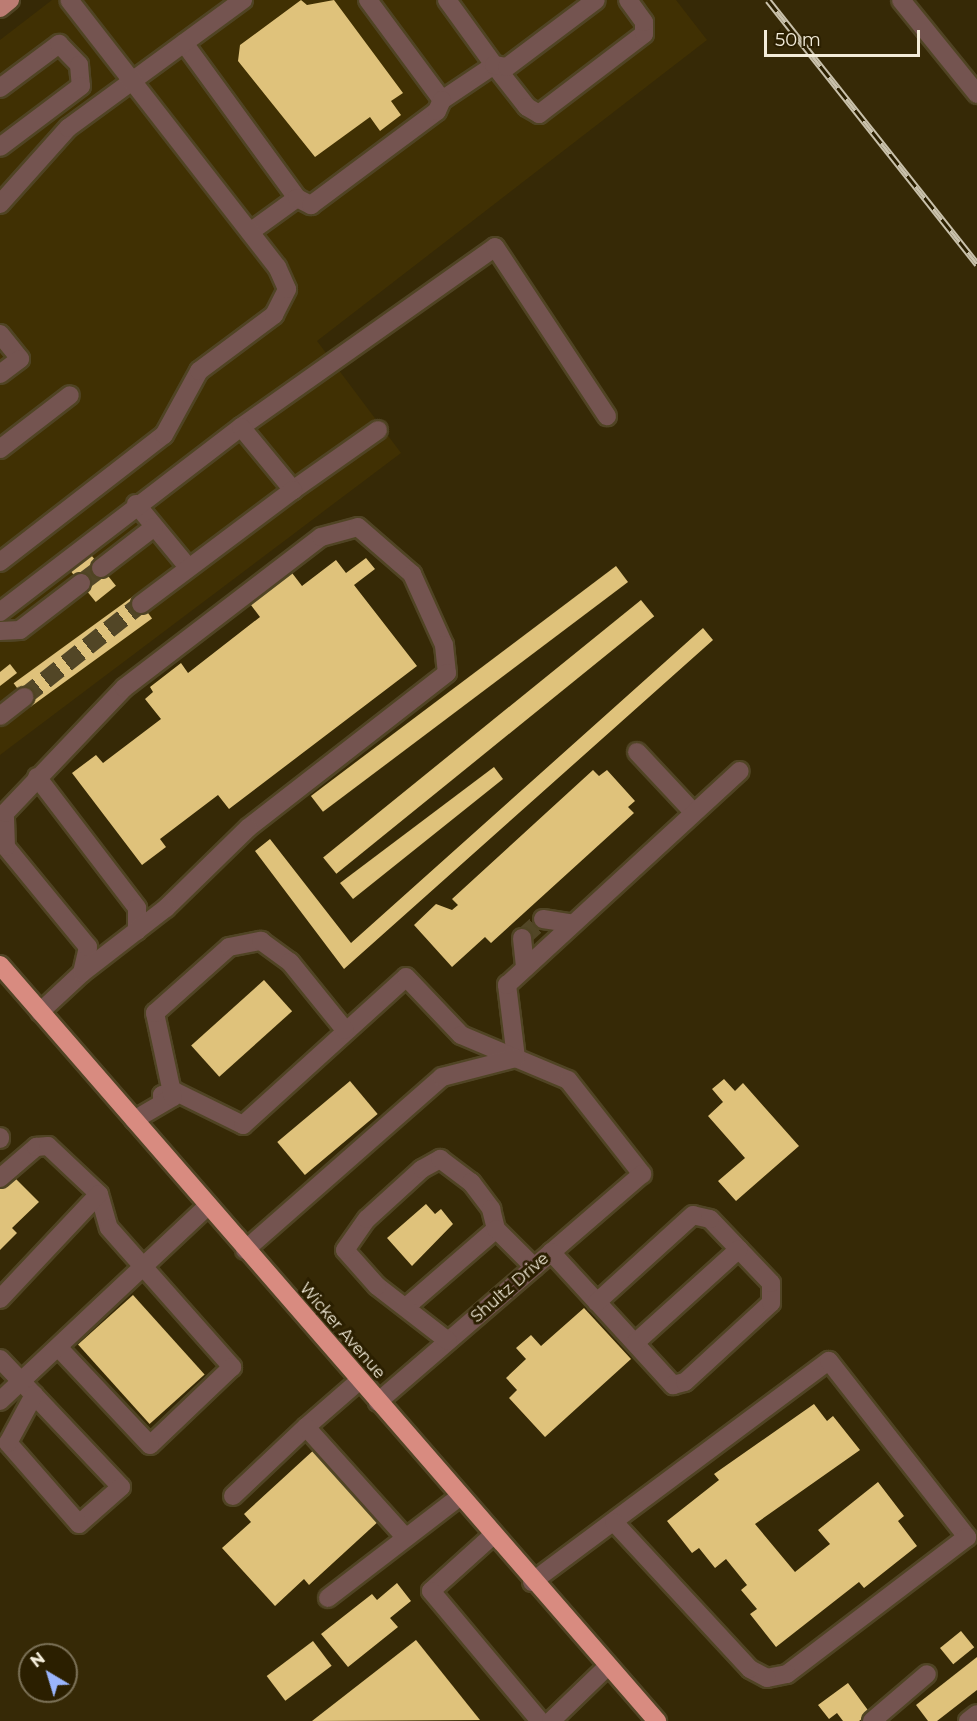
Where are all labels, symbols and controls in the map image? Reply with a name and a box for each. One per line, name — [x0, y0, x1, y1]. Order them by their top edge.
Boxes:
scale bar — [767, 18, 923, 56]
text: 50 m — [775, 29, 821, 51]
street label: Shultz Drive — [467, 1249, 553, 1327]
street label: Wicker Avenue — [295, 1279, 389, 1383]
north arrow — [18, 1643, 78, 1703]
text: N — [27, 1649, 49, 1671]

